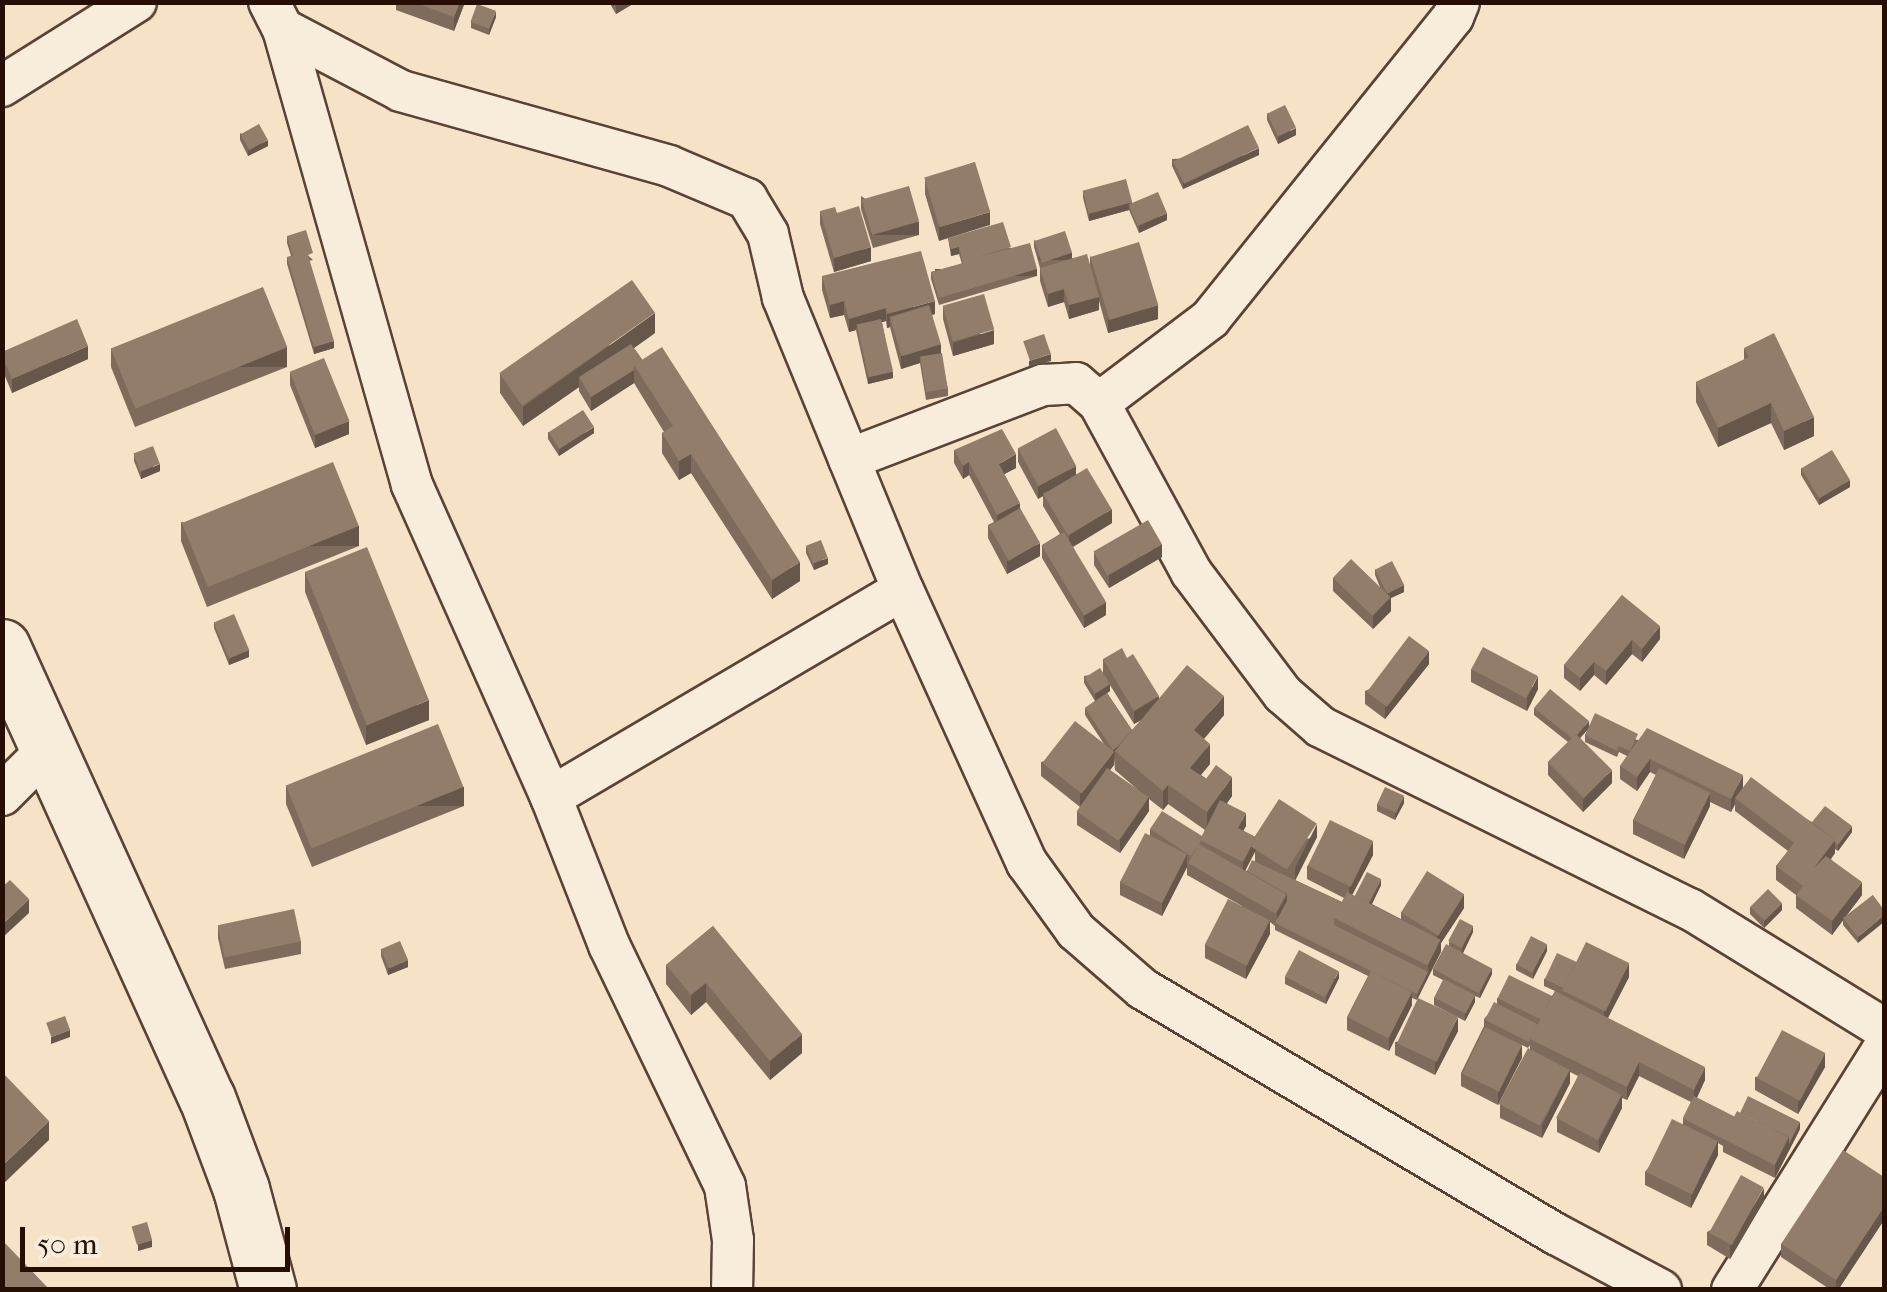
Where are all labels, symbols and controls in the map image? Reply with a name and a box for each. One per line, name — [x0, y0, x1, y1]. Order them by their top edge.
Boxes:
scale bar — [25, 1207, 295, 1269]
text: 50 m — [37, 1227, 98, 1262]

